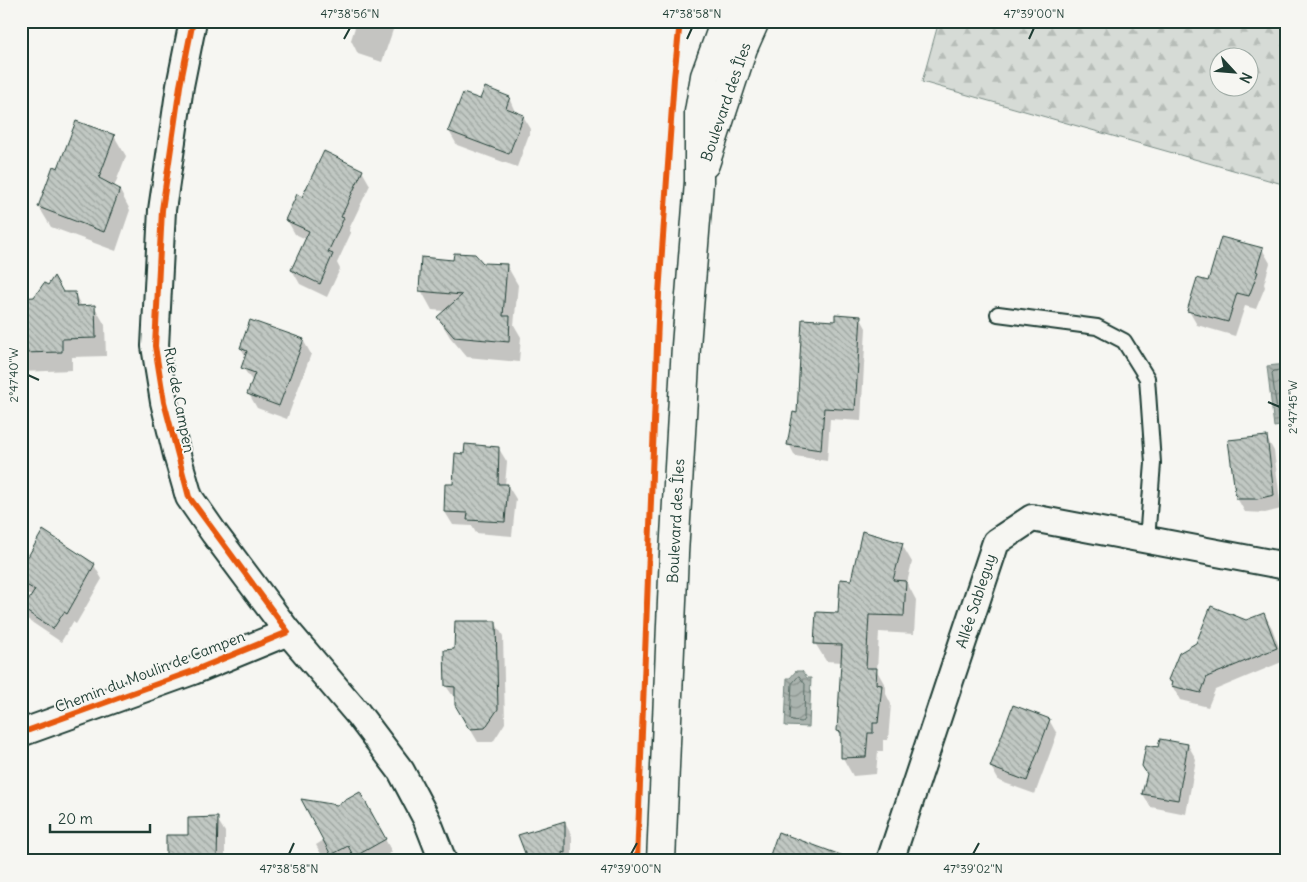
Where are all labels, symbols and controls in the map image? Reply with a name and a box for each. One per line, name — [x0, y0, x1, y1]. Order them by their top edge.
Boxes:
text: 47°38'56"N — [321, 6, 379, 21]
text: 47°38'58"N — [663, 6, 721, 21]
text: 47°39'00"N — [1004, 6, 1064, 21]
street label: Boulevard des Îles — [696, 40, 755, 164]
north arrow — [1210, 48, 1260, 98]
text: N — [1235, 69, 1256, 86]
street label: Rue de Campen — [160, 346, 199, 455]
text: 2°47'40"W — [6, 348, 21, 402]
text: 2°47'45"W — [1285, 380, 1300, 434]
street label: Boulevard des Îles — [663, 458, 688, 584]
street label: Allée Sableguy — [951, 551, 1000, 651]
street label: Chemin du Moulin de Campen — [52, 626, 248, 717]
scale bar — [50, 802, 150, 834]
text: 20 m — [58, 809, 93, 828]
text: 47°38'58"N — [260, 861, 318, 876]
text: 47°39'00"N — [601, 861, 661, 876]
text: 47°39'02"N — [943, 861, 1003, 876]

